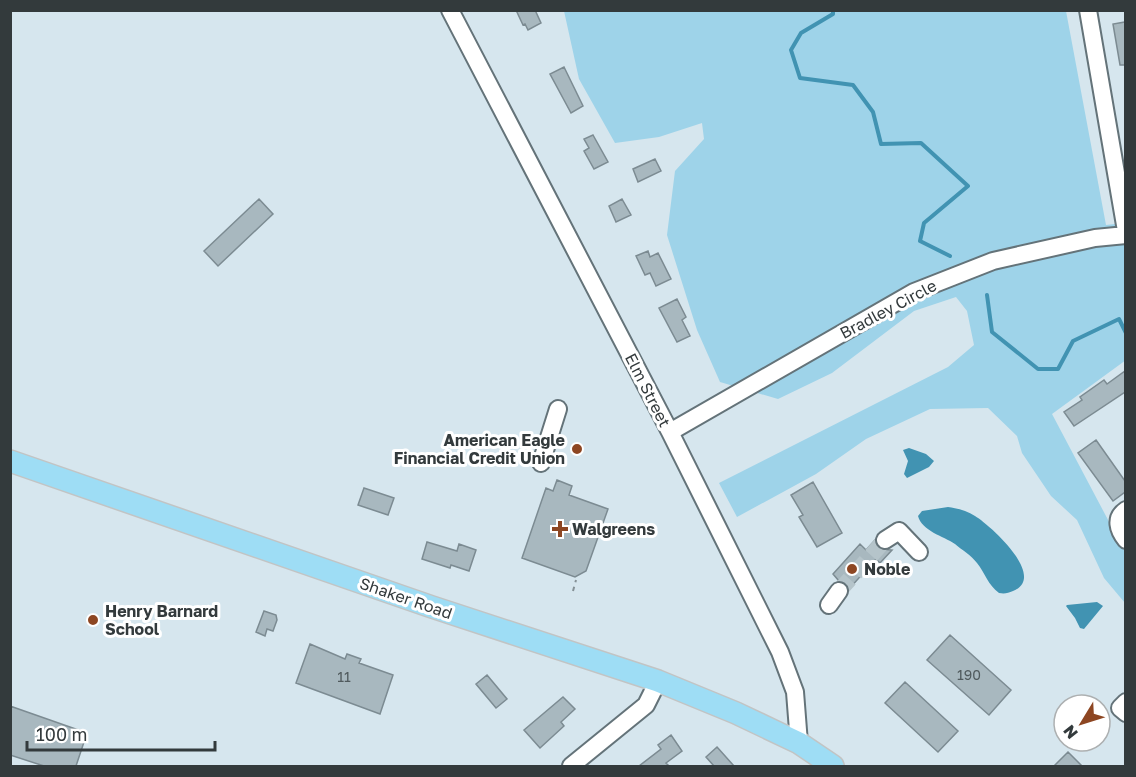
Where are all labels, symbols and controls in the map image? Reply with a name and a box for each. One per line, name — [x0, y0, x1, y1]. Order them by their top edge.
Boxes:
street label: Bradley Circle — [836, 275, 940, 343]
street label: Elm Street — [621, 350, 675, 430]
place label: American Eagle Financial Credit Union — [394, 430, 565, 468]
marker: American Eagle Financial Credit Union — [570, 442, 584, 456]
place label: Walgreens — [572, 519, 655, 539]
marker: Walgreens — [553, 522, 567, 536]
place label: Noble — [864, 559, 910, 579]
marker: Noble — [845, 562, 859, 576]
street label: Shaker Road — [357, 573, 455, 623]
place label: Henry Barnard School — [105, 601, 218, 639]
marker: Henry Barnard School — [86, 613, 100, 627]
house number: 190 — [957, 666, 981, 683]
house number: 11 — [337, 668, 351, 685]
north arrow — [1052, 693, 1112, 753]
scale bar — [27, 714, 214, 752]
text: N — [1059, 721, 1082, 743]
text: 100 m — [36, 723, 87, 745]

